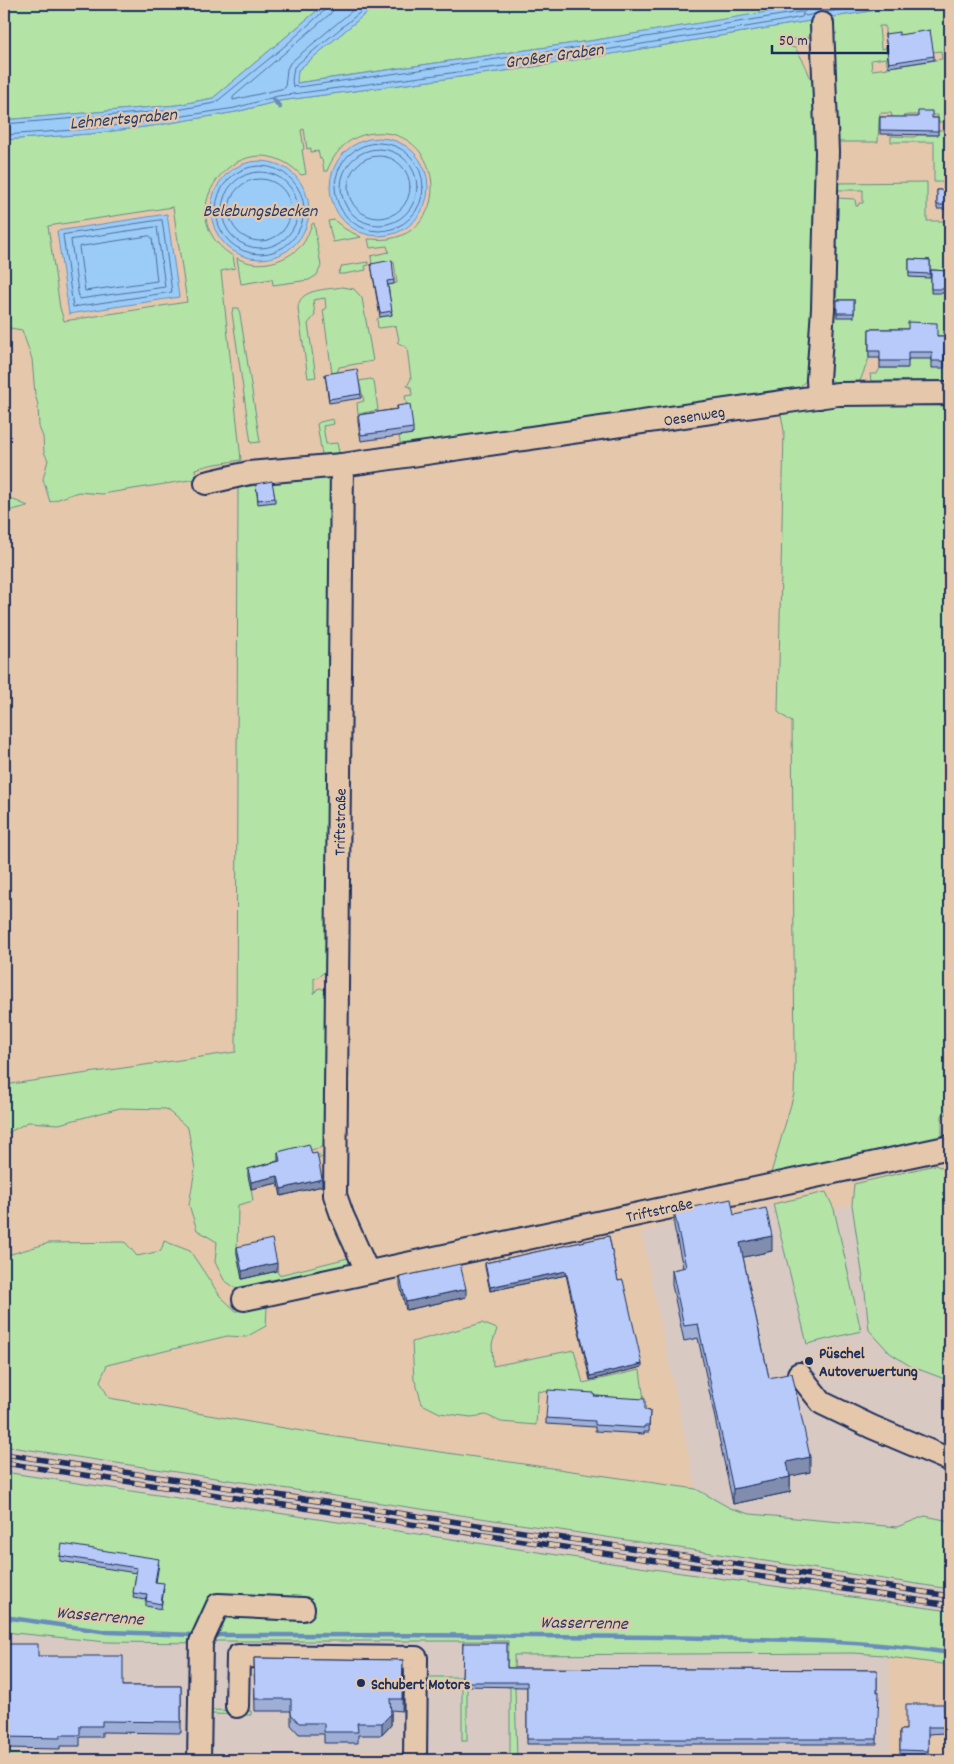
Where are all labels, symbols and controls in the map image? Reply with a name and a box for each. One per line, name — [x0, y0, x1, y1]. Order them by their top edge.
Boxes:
scale bar — [772, 22, 888, 54]
text: 50 m — [779, 31, 808, 53]
water label: Großer Graben — [503, 38, 606, 77]
water label: Lehnertsgraben — [68, 103, 179, 138]
water label: Belebungsbecken — [203, 200, 318, 225]
street label: Oesenweg — [662, 401, 727, 434]
street label: Triftstraße — [329, 788, 354, 856]
street label: Triftstraße — [624, 1193, 695, 1230]
place label: Püschel Autoverwertung — [819, 1343, 918, 1384]
marker: Püschel Autoverwertung — [803, 1355, 815, 1367]
water label: Wasserrenne — [55, 1601, 146, 1634]
water label: Wasserrenne — [540, 1611, 629, 1638]
place label: Schubert Motors — [371, 1674, 471, 1697]
marker: Schubert Motors — [355, 1677, 367, 1689]

